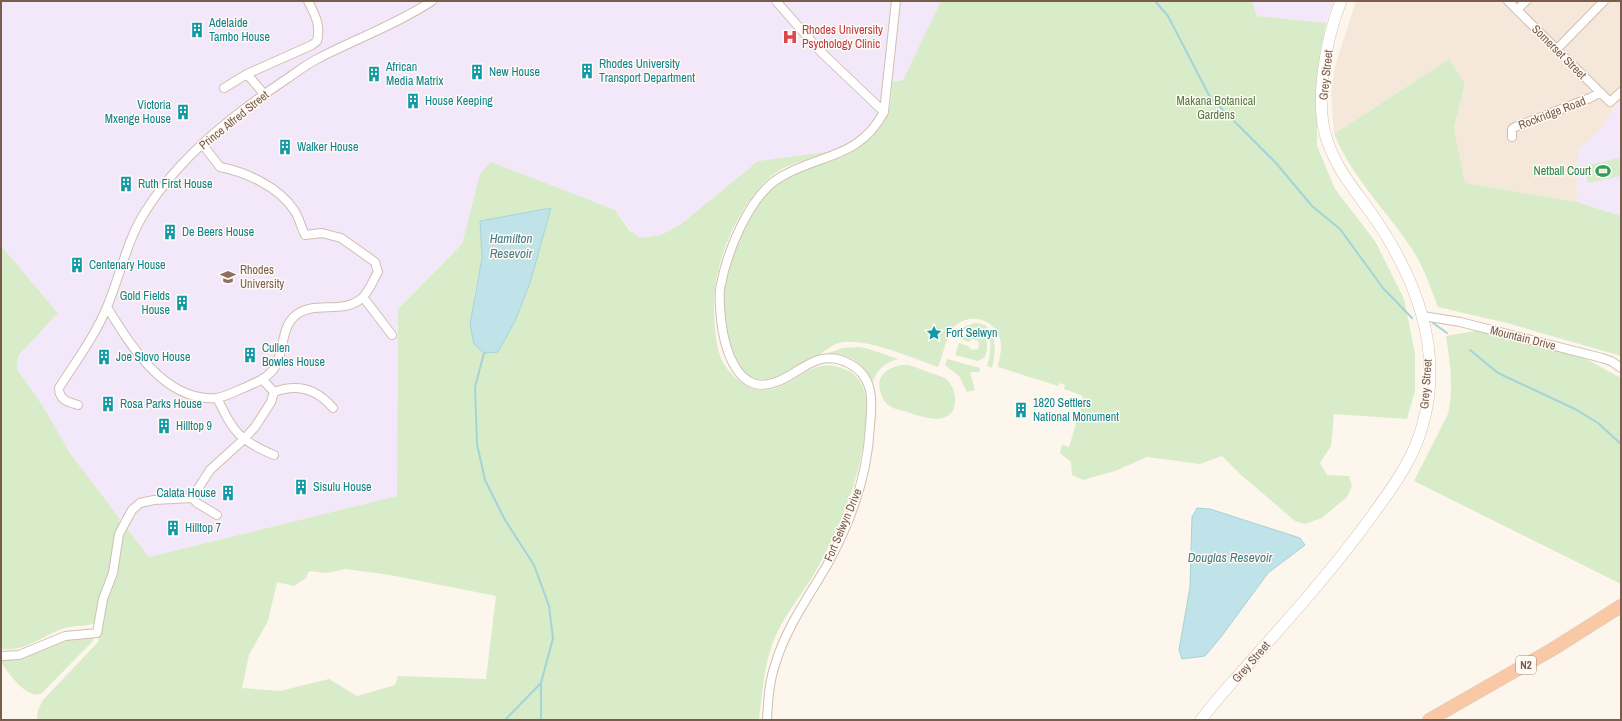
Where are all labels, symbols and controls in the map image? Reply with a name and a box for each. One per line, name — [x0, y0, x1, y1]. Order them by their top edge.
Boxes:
place label: Adelaide Tambo House — [208, 15, 270, 45]
building icon: Adelaide Tambo House — [188, 21, 206, 39]
street label: Somerset Street — [1528, 21, 1590, 83]
place label: Rhodes University Psychology Clinic — [802, 22, 883, 52]
hospital icon: Rhodes University Psychology Clinic — [781, 28, 799, 46]
street label: Grey Street — [1315, 49, 1337, 101]
place label: Rhodes University Transport Department — [599, 56, 695, 86]
place label: African Media Matrix — [385, 59, 444, 89]
building icon: Rhodes University Transport Department — [578, 62, 596, 80]
building icon: New House — [468, 63, 486, 81]
place label: New House — [489, 64, 540, 80]
building icon: African Media Matrix — [365, 65, 383, 83]
street label: Prince Alfred Street — [196, 87, 272, 153]
building icon: House Keeping — [404, 92, 422, 110]
place label: House Keeping — [425, 93, 493, 109]
park label: Makana Botanical Gardens — [1177, 93, 1255, 123]
street label: Rockridge Road — [1516, 93, 1588, 133]
place label: Victoria Mxenge House — [105, 97, 172, 127]
building icon: Victoria Mxenge House — [174, 103, 192, 121]
building icon: Walker House — [276, 138, 294, 156]
place label: Walker House — [297, 139, 358, 155]
sports icon: Netball Court — [1594, 162, 1612, 180]
place label: Netball Court — [1534, 163, 1591, 179]
building icon: Ruth First House — [117, 175, 135, 193]
place label: Ruth First House — [138, 176, 212, 192]
building icon: De Beers House — [161, 223, 179, 241]
place label: De Beers House — [182, 224, 254, 240]
water label: Hamilton Resevoir — [490, 230, 533, 262]
building icon: Centenary House — [68, 256, 86, 274]
place label: Centenary House — [89, 257, 166, 273]
place label: Rhodes University — [240, 262, 284, 292]
school or university icon: Rhodes University — [219, 268, 237, 286]
place label: Gold Fields House — [120, 288, 170, 318]
building icon: Gold Fields House — [173, 294, 191, 312]
street label: Mountain Drive — [1488, 322, 1558, 354]
place icon: Fort Selwyn — [925, 324, 943, 342]
place label: Fort Selwyn — [946, 325, 997, 341]
place label: Cullen Bowles House — [262, 340, 325, 370]
building icon: Cullen Bowles House — [241, 346, 259, 364]
building icon: Joe Slovo House — [95, 348, 113, 366]
place label: Joe Slovo House — [116, 349, 190, 365]
street label: Grey Street — [1416, 358, 1436, 410]
building icon: Rosa Parks House — [99, 395, 117, 413]
place label: 1820 Settlers National Monument — [1033, 395, 1119, 425]
place label: Rosa Parks House — [120, 396, 202, 412]
building icon: 1820 Settlers National Monument — [1012, 401, 1030, 419]
building icon: Hilltop 9 — [155, 417, 173, 435]
place label: Hilltop 9 — [176, 418, 212, 434]
building icon: Sisulu House — [292, 478, 310, 496]
place label: Sisulu House — [313, 479, 372, 495]
building icon: Calata House — [219, 484, 237, 502]
place label: Calata House — [156, 485, 216, 501]
street label: Fort Selwyn Drive — [820, 486, 866, 564]
building icon: Hilltop 7 — [164, 519, 182, 537]
place label: Hilltop 7 — [185, 520, 222, 536]
water label: Douglas Resevoir — [1188, 549, 1273, 566]
street label: Grey Street — [1228, 638, 1274, 686]
road number: N2 — [1516, 656, 1536, 674]

